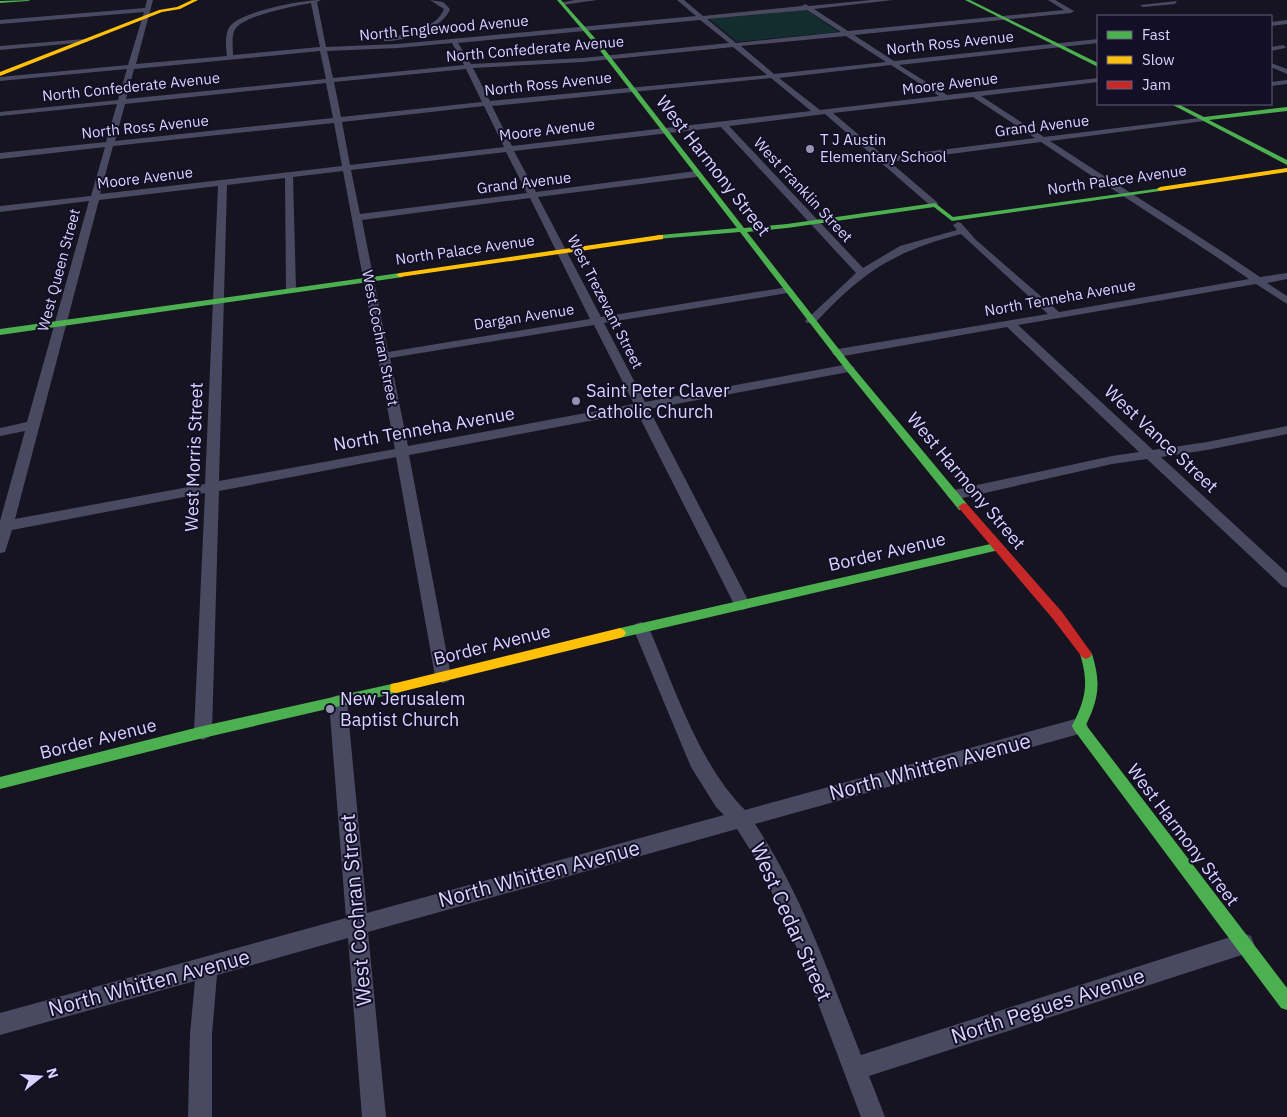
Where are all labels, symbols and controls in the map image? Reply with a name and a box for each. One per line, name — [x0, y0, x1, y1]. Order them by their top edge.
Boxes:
street label: North Englewood Avenue — [358, 11, 529, 44]
legend — [1097, 15, 1272, 105]
text: Fast — [1142, 25, 1170, 44]
street label: North Ross Avenue — [885, 26, 1015, 59]
street label: North Confederate Avenue — [445, 31, 625, 66]
text: Slow — [1142, 50, 1175, 69]
street label: North Ross Avenue — [483, 67, 613, 100]
street label: North Confederate Avenue — [41, 68, 221, 105]
street label: Moore Avenue — [901, 68, 999, 99]
text: Jam — [1142, 75, 1171, 94]
street label: West Harmony Street — [651, 91, 775, 241]
street label: North Ross Avenue — [80, 110, 210, 143]
street label: Grand Avenue — [994, 110, 1090, 141]
street label: Moore Avenue — [498, 114, 596, 145]
place label: T J Austin Elementary School — [820, 130, 947, 166]
street label: West Franklin Street — [750, 133, 857, 246]
marker: T J Austin Elementary School — [804, 143, 816, 155]
street label: North Palace Avenue — [1046, 160, 1188, 199]
street label: Moore Avenue — [96, 162, 194, 193]
street label: Grand Avenue — [476, 167, 572, 198]
street label: West Queen Street — [33, 206, 84, 333]
street label: North Palace Avenue — [394, 230, 536, 269]
street label: West Trezevant Street — [563, 232, 647, 372]
street label: West Cochran Street — [358, 268, 403, 407]
street label: North Tenneha Avenue — [983, 275, 1137, 320]
street label: Dargan Avenue — [472, 299, 575, 334]
place label: Saint Peter Claver Catholic Church — [586, 379, 730, 423]
street label: West Vance Street — [1100, 380, 1223, 497]
street label: West Morris Street — [179, 382, 208, 532]
marker: Saint Peter Claver Catholic Church — [570, 395, 582, 407]
street label: North Tenneha Avenue — [331, 401, 517, 456]
street label: West Harmony Street — [902, 407, 1031, 554]
street label: Border Avenue — [826, 527, 948, 576]
street label: Border Avenue — [431, 619, 553, 670]
place label: New Jerusalem Baptist Church — [340, 687, 465, 731]
marker: New Jerusalem Baptist Church — [324, 703, 336, 715]
street label: Border Avenue — [37, 713, 159, 764]
street label: North Whitten Avenue — [826, 726, 1034, 806]
street label: West Harmony Street — [1122, 759, 1244, 910]
street label: West Cochran Street — [333, 813, 377, 1007]
street label: North Whitten Avenue — [435, 833, 643, 913]
street label: West Cedar Street — [744, 838, 839, 1005]
street label: North Whitten Avenue — [45, 942, 253, 1022]
street label: North Pegues Avenue — [947, 960, 1148, 1050]
north arrow — [15, 1052, 65, 1102]
text: N — [42, 1066, 63, 1081]

